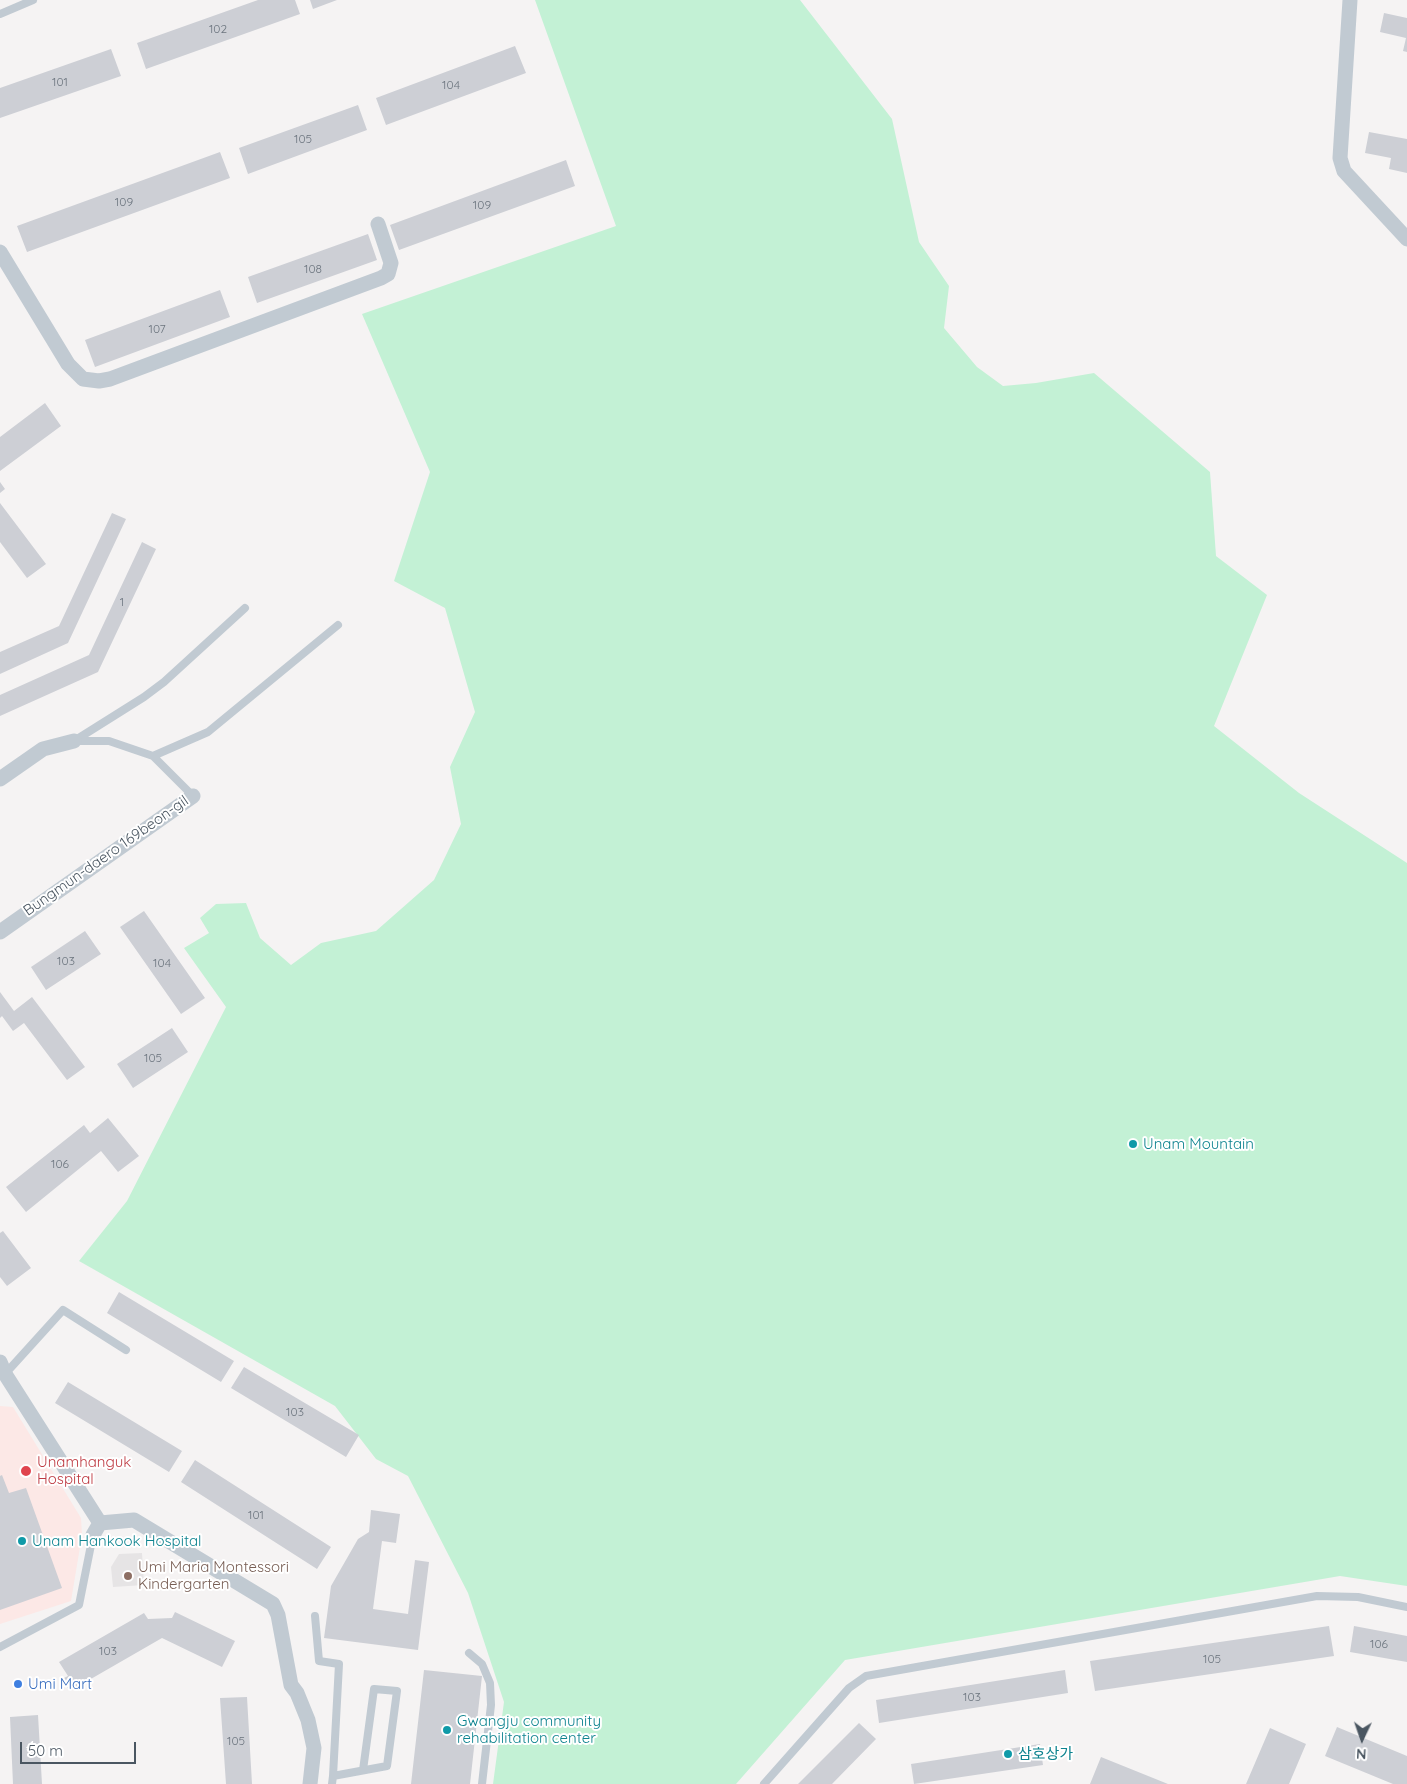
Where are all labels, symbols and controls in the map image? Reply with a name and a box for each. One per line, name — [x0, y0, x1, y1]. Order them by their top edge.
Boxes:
house number: 102 — [209, 22, 227, 36]
house number: 101 — [52, 75, 68, 89]
house number: 104 — [442, 78, 460, 92]
house number: 105 — [294, 132, 312, 146]
house number: 109 — [115, 195, 133, 209]
house number: 109 — [473, 198, 491, 212]
house number: 108 — [304, 262, 322, 276]
house number: 107 — [148, 322, 166, 336]
house number: 1 — [120, 595, 124, 609]
street label: Bungmun-daero 169beon-gil — [20, 792, 192, 920]
house number: 103 — [57, 954, 75, 968]
house number: 104 — [153, 956, 171, 970]
house number: 105 — [144, 1051, 162, 1065]
place label: Unam Mountain — [1143, 1135, 1254, 1153]
marker: Unam Mountain — [1127, 1138, 1139, 1150]
house number: 106 — [51, 1157, 69, 1171]
house number: 103 — [286, 1405, 304, 1419]
place label: Unamhanguk Hospital — [37, 1453, 131, 1488]
marker: Unamhanguk Hospital — [19, 1464, 33, 1478]
house number: 101 — [248, 1508, 264, 1522]
place label: Unam Hankook Hospital — [32, 1532, 202, 1550]
marker: Unam Hankook Hospital — [16, 1535, 28, 1547]
place label: Umi Maria Montessori Kindergarten — [138, 1558, 289, 1593]
marker: Umi Maria Montessori Kindergarten — [122, 1570, 134, 1582]
house number: 106 — [1370, 1637, 1388, 1651]
house number: 103 — [99, 1644, 117, 1658]
house number: 105 — [1203, 1652, 1221, 1666]
place label: Umi Mart — [28, 1675, 92, 1693]
marker: Umi Mart — [12, 1678, 24, 1690]
house number: 103 — [963, 1690, 981, 1704]
place label: Gwangju community rehabilitation center — [457, 1712, 601, 1747]
north arrow — [1337, 1714, 1387, 1764]
marker: Gwangju community rehabilitation center — [441, 1724, 453, 1736]
scale bar — [22, 1732, 139, 1764]
house number: 105 — [227, 1734, 245, 1748]
text: 50 m — [28, 1741, 63, 1760]
place label: 삼호상가 — [1018, 1745, 1073, 1763]
text: N — [1356, 1745, 1367, 1763]
marker: 삼호상가 — [1002, 1748, 1014, 1760]

